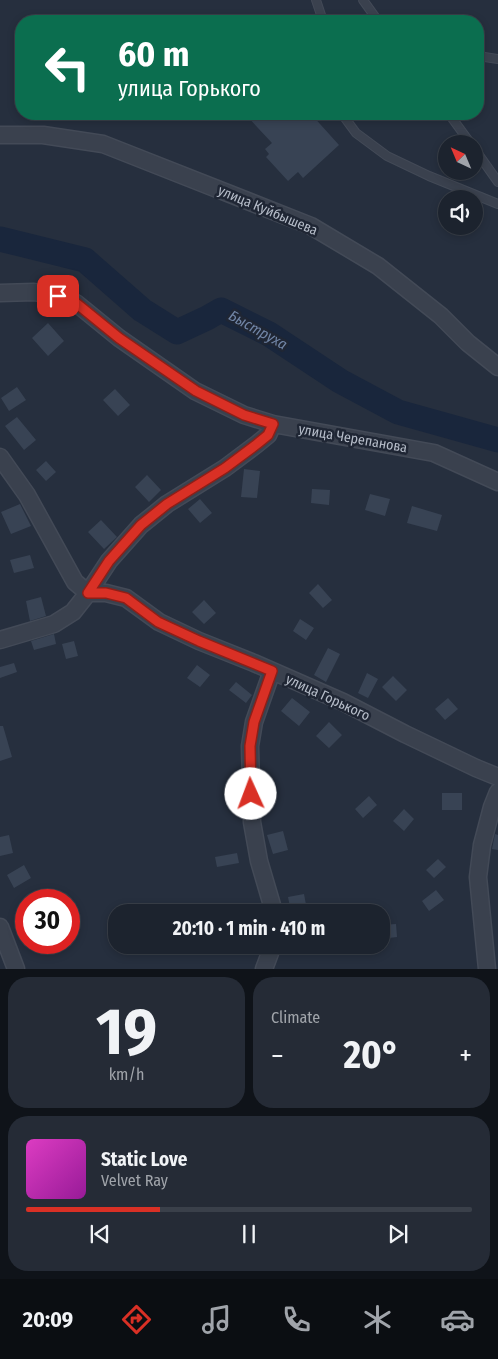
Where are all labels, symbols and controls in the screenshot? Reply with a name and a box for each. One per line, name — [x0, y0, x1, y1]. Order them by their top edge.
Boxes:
text: 60 m — [118, 33, 189, 75]
icon: left — [35, 35, 100, 100]
text: улица Горького — [118, 75, 261, 102]
north arrow — [438, 135, 482, 180]
map controls — [438, 135, 483, 235]
street label: улица Куйбышева — [215, 182, 320, 239]
button: sound — [438, 190, 483, 235]
pin — [37, 275, 79, 317]
icon: arrive — [44, 282, 72, 310]
water label: Быструха — [226, 307, 291, 354]
street label: улица Черепанова — [297, 421, 409, 456]
street label: улица Горького — [283, 671, 373, 724]
position arrow — [224, 767, 276, 819]
speed limit sign: 30 — [15, 889, 80, 954]
text: 20:10 · 1 min · 410 m — [173, 917, 325, 940]
text: 19 — [96, 993, 157, 1071]
text: Climate — [271, 1008, 320, 1027]
text: 20° — [343, 1032, 400, 1078]
text: − — [271, 1039, 284, 1072]
text: + — [459, 1039, 472, 1072]
text: km/h — [109, 1065, 144, 1084]
text: Static Love — [101, 1148, 188, 1171]
text: Velvet Ray — [101, 1171, 168, 1190]
icon: previous — [86, 1220, 114, 1248]
icon: pause — [235, 1220, 263, 1248]
icon: next — [384, 1220, 412, 1248]
icon: directions — [119, 1302, 154, 1337]
icon: music — [199, 1302, 234, 1337]
icon: phone — [279, 1302, 314, 1337]
icon: climate — [360, 1302, 395, 1337]
icon: car — [440, 1302, 475, 1337]
text: 20:09 — [23, 1306, 73, 1333]

